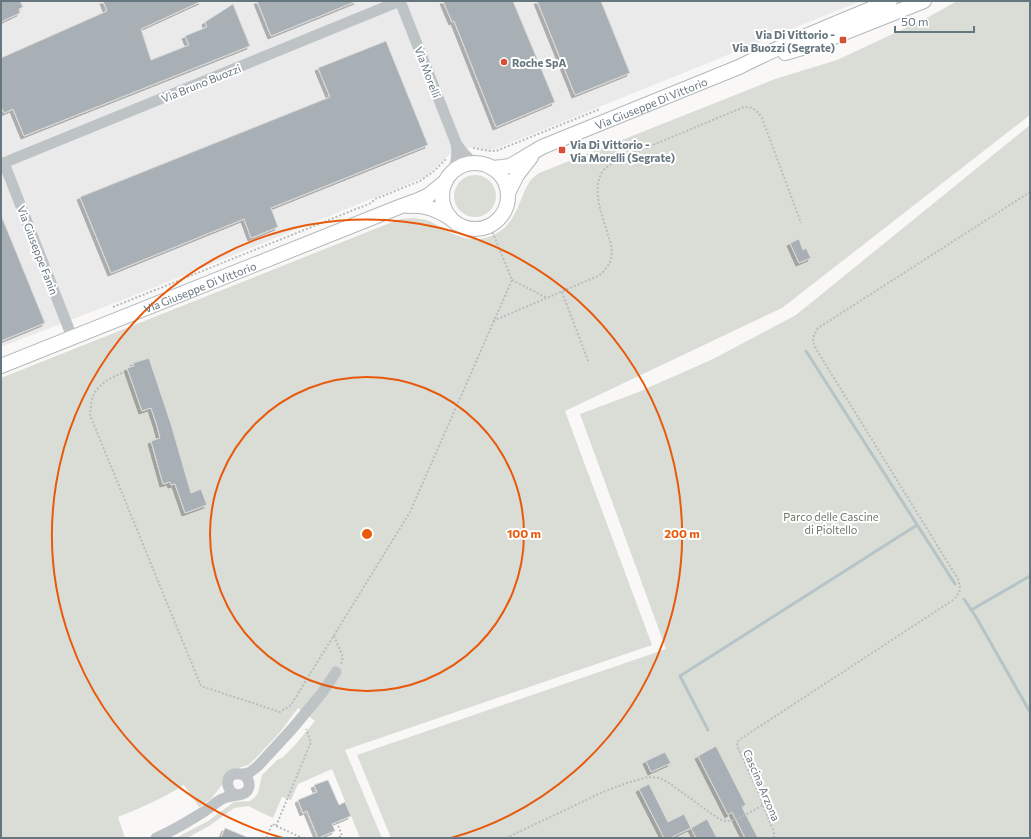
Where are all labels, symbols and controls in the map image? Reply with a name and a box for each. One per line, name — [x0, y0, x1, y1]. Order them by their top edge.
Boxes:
scale bar — [895, 8, 974, 34]
text: 50 m — [901, 14, 929, 28]
place label: Via Di Vittorio - Via Buozzi (Segrate) — [732, 28, 835, 54]
marker: Via Di Vittorio - Via Buozzi (Segrate) — [838, 35, 848, 45]
street label: Via Morelli — [412, 45, 444, 100]
place label: Roche SpA — [512, 56, 566, 69]
marker: Roche SpA — [499, 57, 509, 67]
street label: Via Bruno Buozzi — [159, 61, 243, 105]
street label: Via Giuseppe Di Vittorio — [593, 74, 709, 131]
place label: Via Di Vittorio - Via Morelli (Segrate) — [570, 138, 675, 164]
marker: Via Di Vittorio - Via Morelli (Segrate) — [557, 145, 567, 155]
street label: Via Giuseppe Fanin — [15, 204, 61, 296]
street label: Via Giuseppe Di Vittorio — [142, 258, 258, 315]
park label: Parco delle Cascine di Pioltello — [783, 510, 879, 536]
text: 100 m — [507, 526, 541, 540]
text: 200 m — [664, 526, 700, 540]
centre of rings — [360, 527, 374, 541]
street label: Cascina Arzona — [741, 747, 783, 823]

